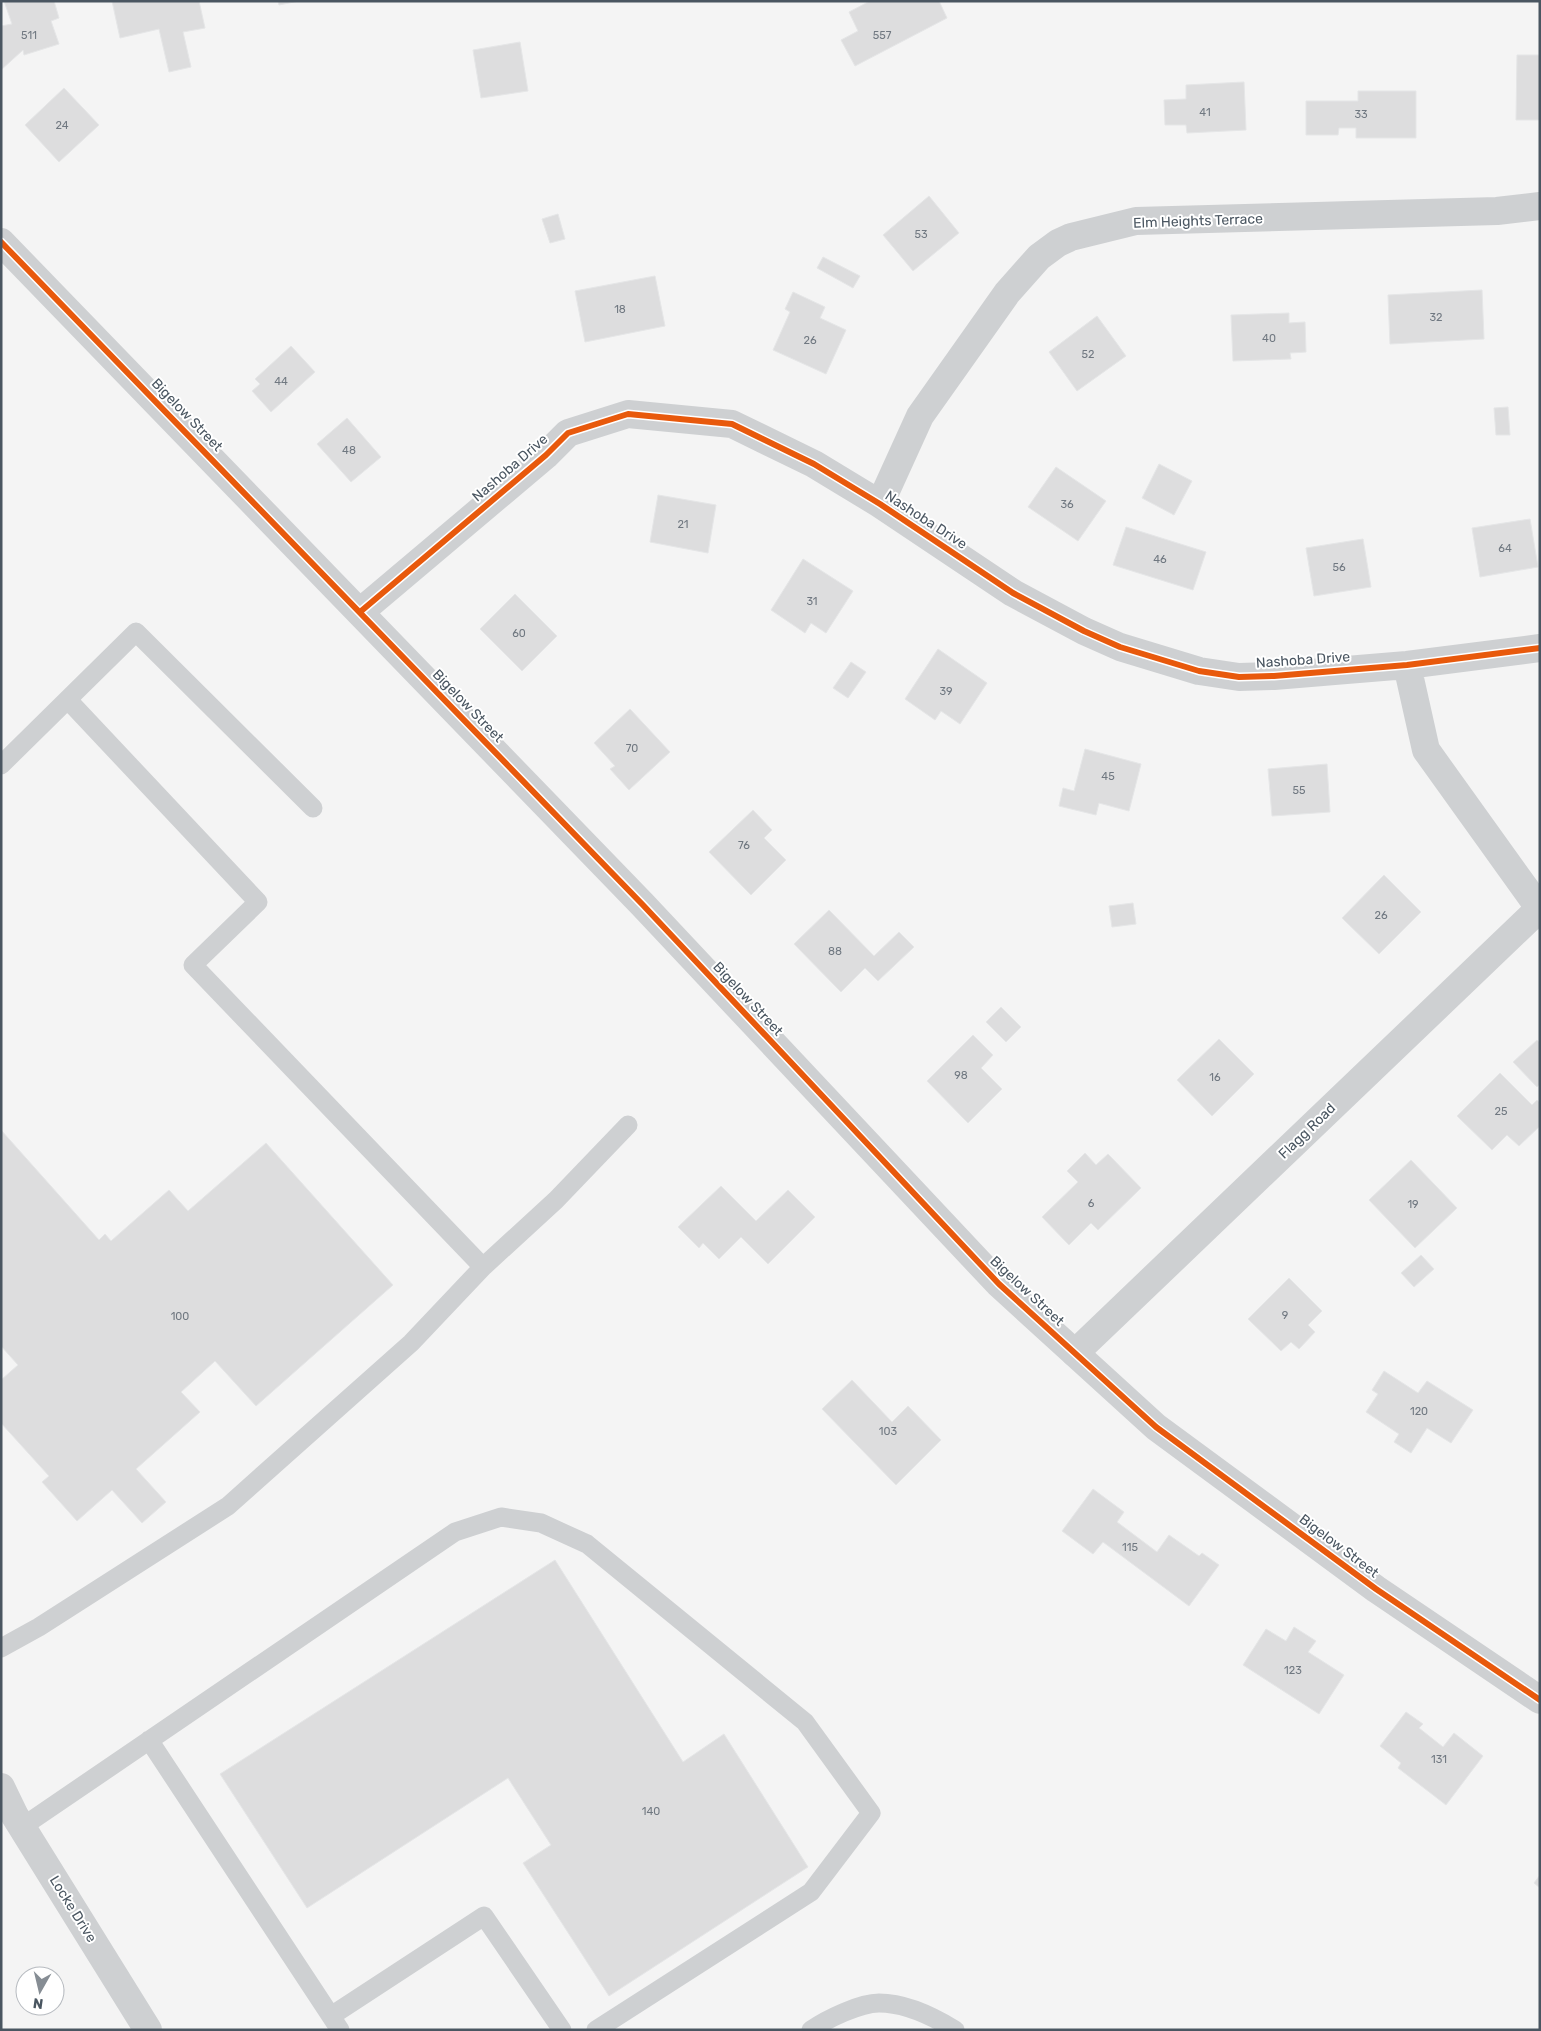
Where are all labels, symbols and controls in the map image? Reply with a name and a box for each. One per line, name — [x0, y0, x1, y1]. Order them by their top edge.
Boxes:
house number: 511 — [21, 29, 37, 42]
house number: 557 — [873, 29, 892, 42]
house number: 41 — [1199, 106, 1211, 119]
house number: 33 — [1354, 108, 1368, 121]
house number: 24 — [55, 119, 69, 132]
street label: Elm Heights Terrace — [1133, 210, 1263, 232]
house number: 53 — [914, 228, 928, 241]
house number: 18 — [614, 303, 626, 316]
house number: 32 — [1429, 311, 1443, 324]
house number: 40 — [1262, 332, 1276, 345]
house number: 26 — [803, 334, 817, 347]
house number: 52 — [1082, 348, 1095, 361]
street label: Bigelow Street — [148, 375, 226, 455]
house number: 44 — [274, 375, 288, 388]
street label: Nashoba Drive — [469, 431, 551, 505]
house number: 48 — [342, 444, 356, 457]
street label: Nashoba Drive — [882, 487, 970, 553]
house number: 36 — [1060, 498, 1074, 511]
house number: 21 — [677, 518, 689, 531]
house number: 64 — [1498, 542, 1512, 555]
house number: 46 — [1153, 553, 1167, 566]
house number: 56 — [1332, 561, 1346, 574]
house number: 31 — [806, 595, 818, 608]
house number: 60 — [512, 627, 526, 640]
street label: Nashoba Drive — [1255, 648, 1351, 672]
street label: Bigelow Street — [429, 666, 507, 746]
house number: 39 — [939, 685, 953, 698]
house number: 70 — [626, 742, 638, 755]
house number: 45 — [1101, 770, 1115, 783]
house number: 55 — [1292, 784, 1306, 797]
house number: 76 — [738, 839, 750, 852]
house number: 26 — [1374, 909, 1388, 922]
house number: 88 — [828, 945, 842, 958]
street label: Bigelow Street — [709, 958, 787, 1040]
house number: 98 — [954, 1069, 968, 1082]
house number: 16 — [1209, 1071, 1221, 1084]
street label: Flagg Road — [1275, 1100, 1339, 1162]
house number: 25 — [1495, 1105, 1508, 1118]
house number: 6 — [1088, 1197, 1095, 1210]
house number: 19 — [1407, 1198, 1419, 1211]
street label: Bigelow Street — [986, 1252, 1068, 1330]
house number: 9 — [1282, 1309, 1288, 1322]
house number: 100 — [171, 1310, 189, 1323]
house number: 120 — [1410, 1405, 1428, 1418]
house number: 103 — [879, 1425, 898, 1438]
street label: Bigelow Street — [1296, 1511, 1382, 1582]
house number: 115 — [1122, 1541, 1138, 1554]
house number: 123 — [1284, 1664, 1302, 1677]
house number: 131 — [1431, 1753, 1447, 1766]
house number: 140 — [642, 1805, 660, 1818]
street label: Locke Drive — [46, 1873, 100, 1946]
north arrow — [15, 1966, 65, 2016]
text: N — [32, 1994, 44, 2012]

